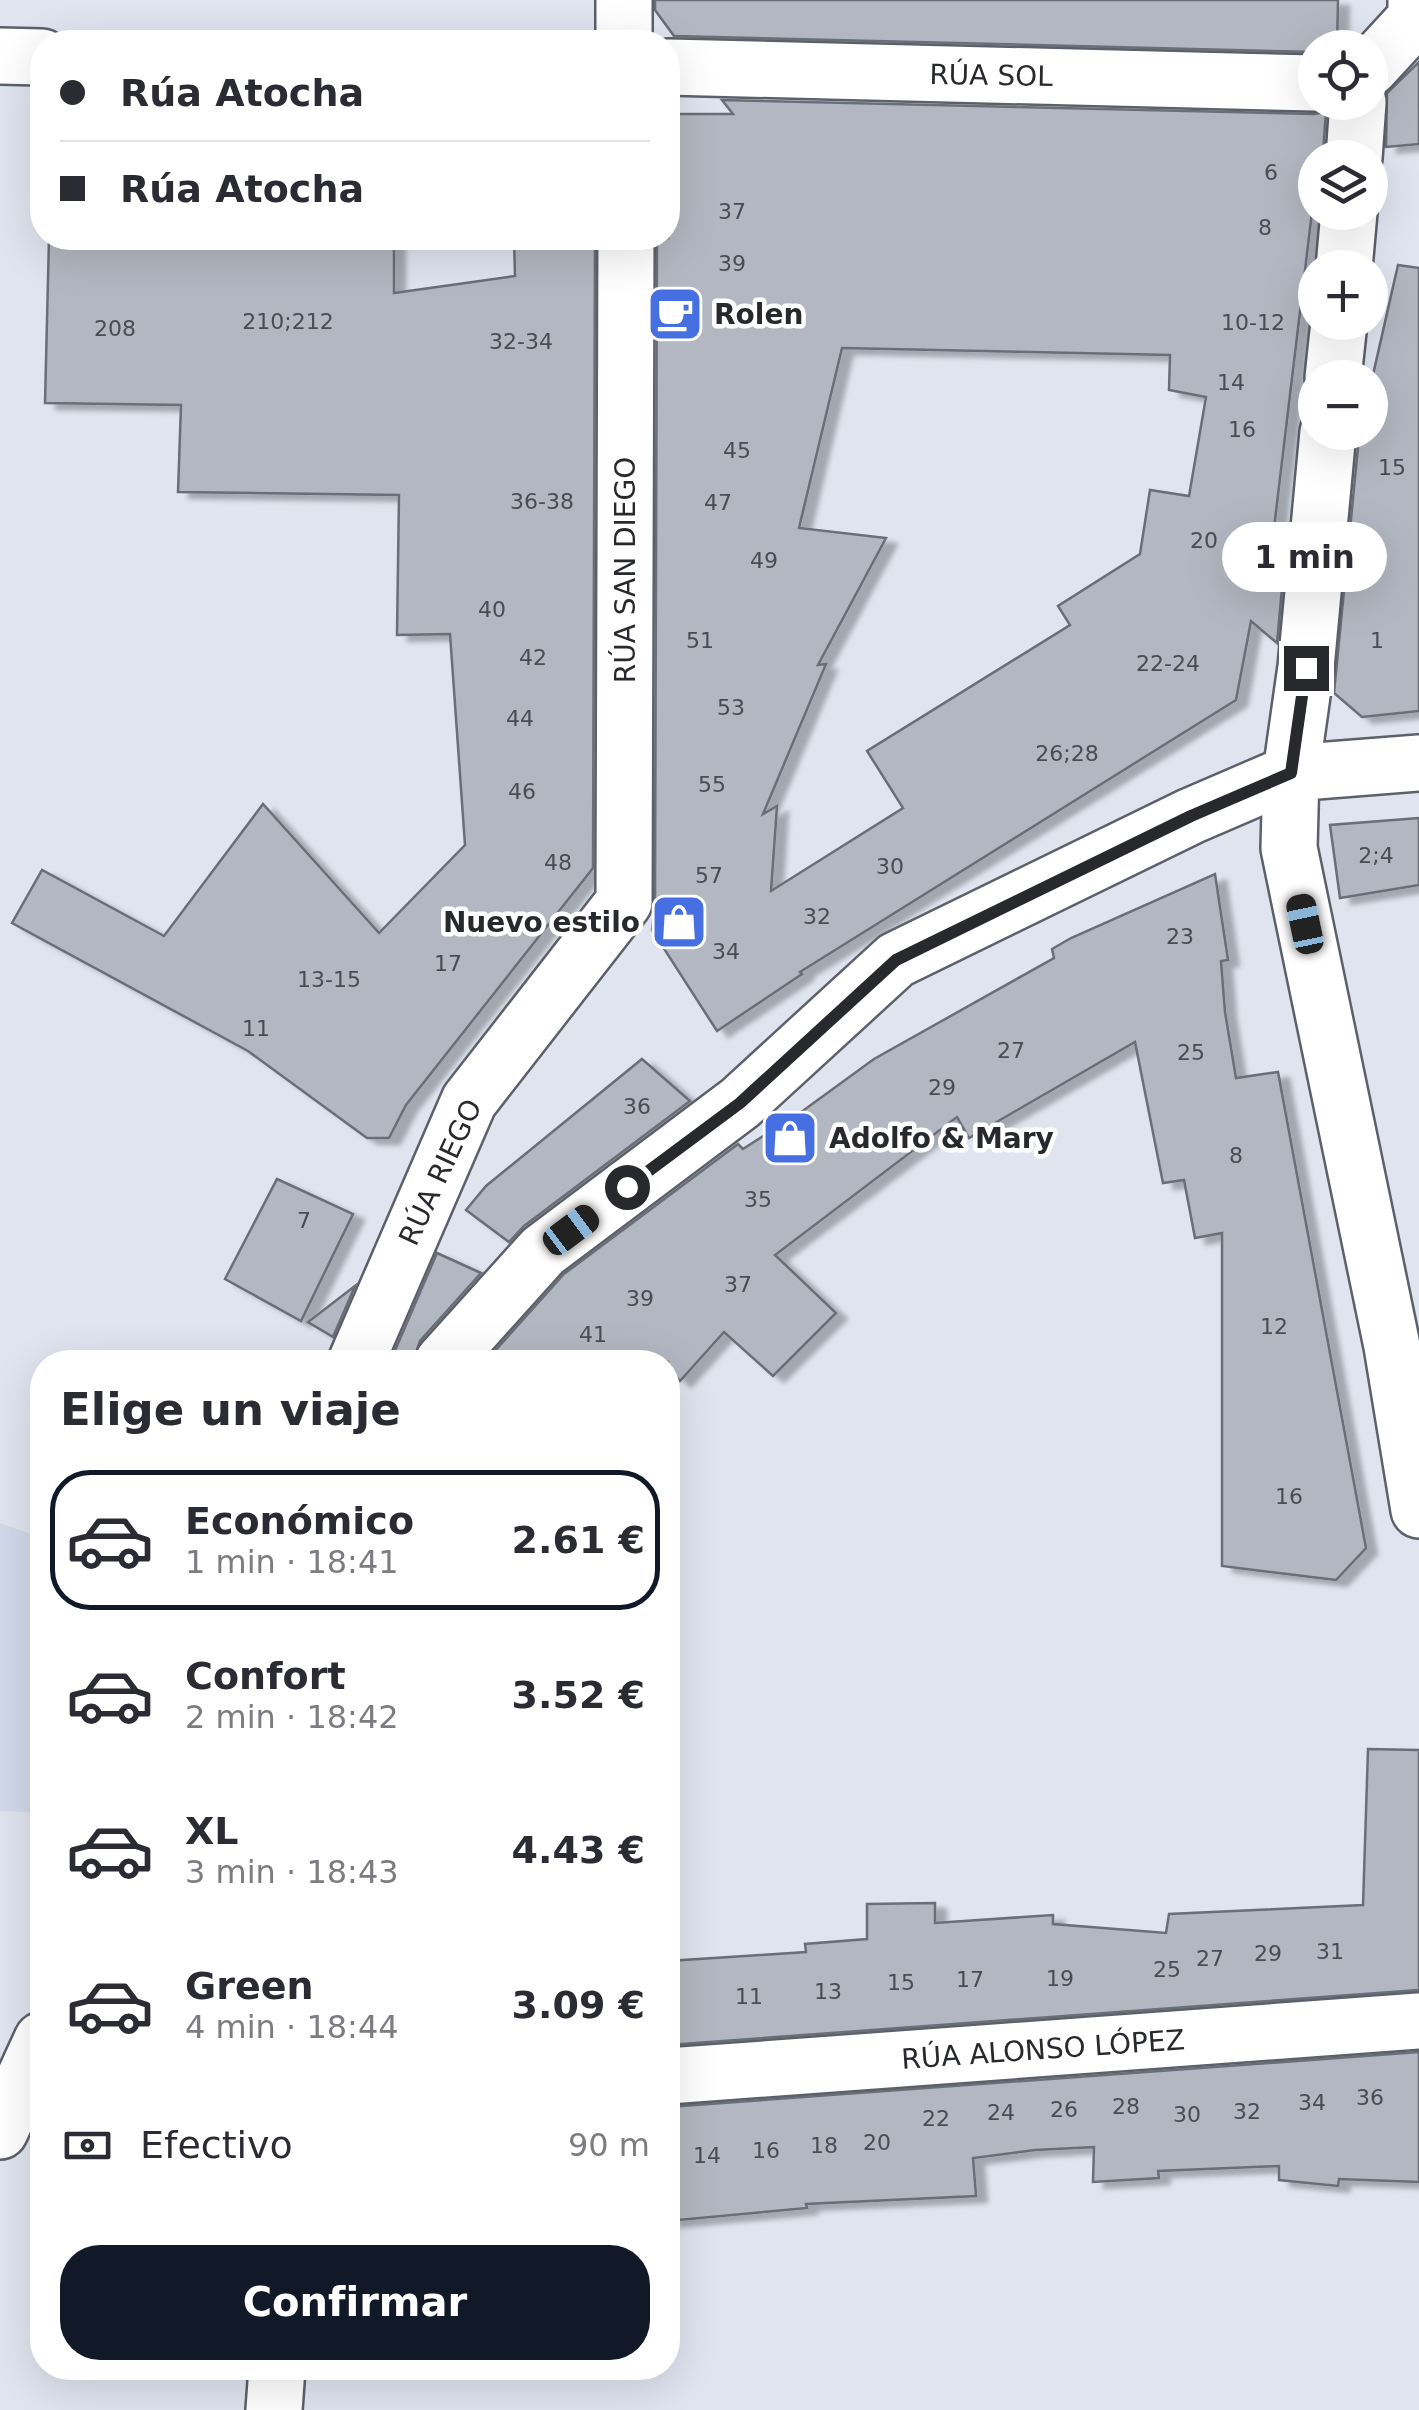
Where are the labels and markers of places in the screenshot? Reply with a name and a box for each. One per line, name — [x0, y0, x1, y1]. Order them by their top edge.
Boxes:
cafe icon: Rolen — [645, 284, 705, 344]
place label: Rolen — [714, 298, 803, 331]
shop icon: Nuevo estilo — [649, 892, 709, 952]
place label: Nuevo estilo — [443, 906, 640, 939]
shop icon: Adolfo & Mary — [760, 1108, 820, 1168]
place label: Adolfo & Mary — [829, 1122, 1054, 1155]

